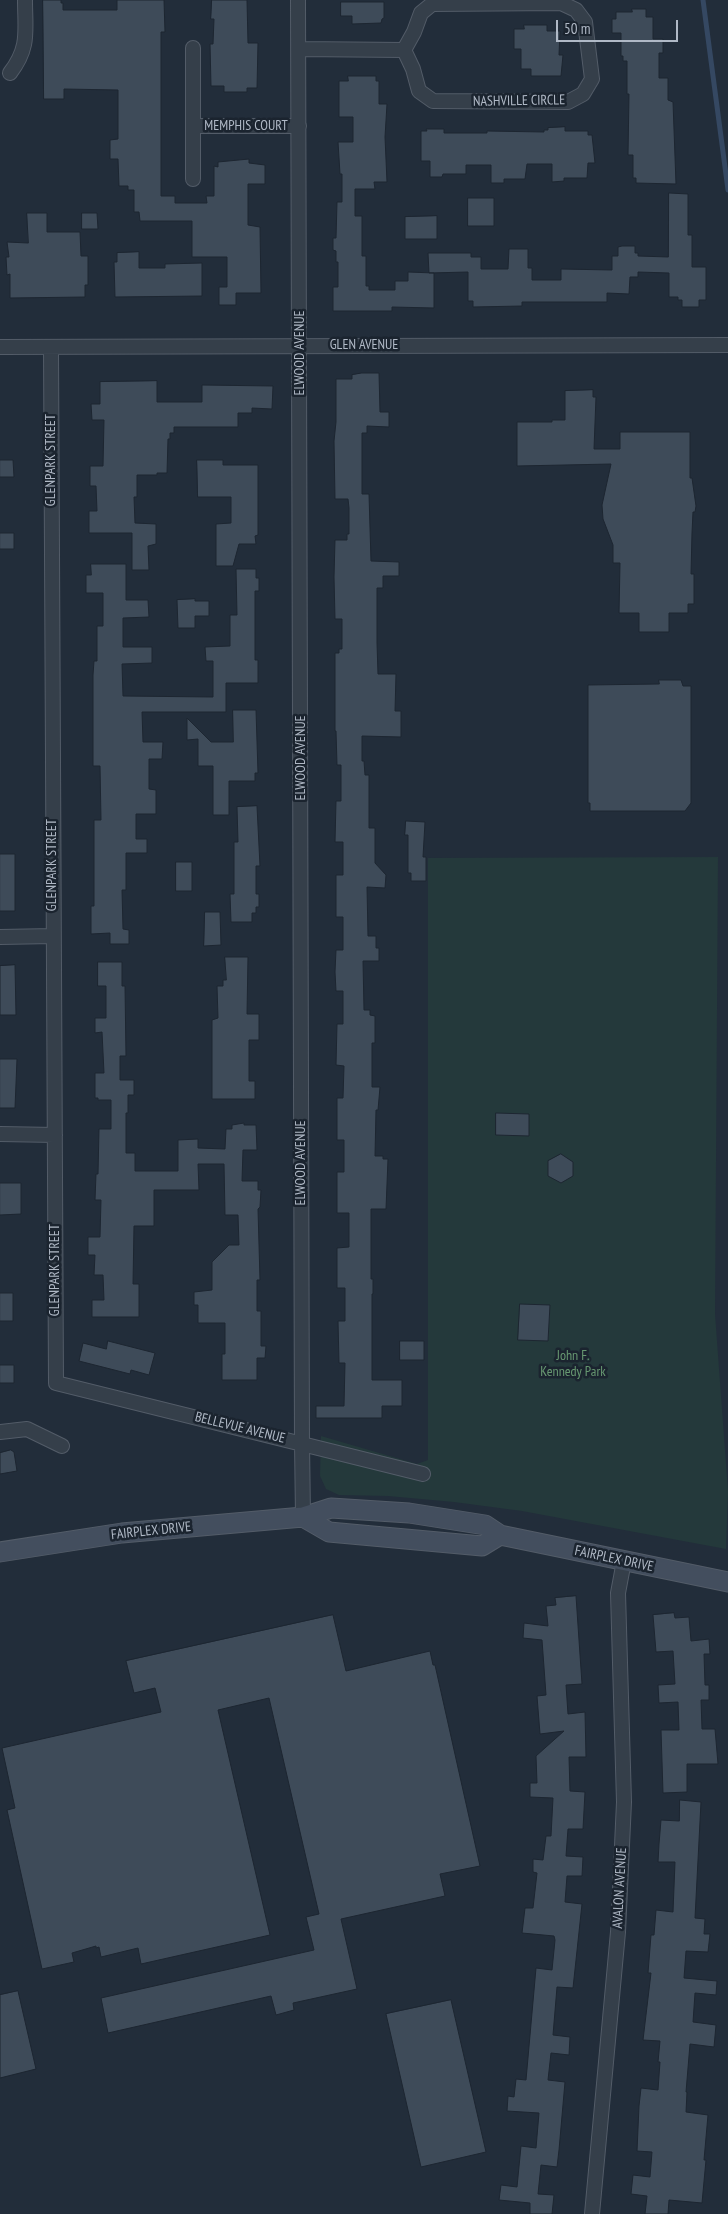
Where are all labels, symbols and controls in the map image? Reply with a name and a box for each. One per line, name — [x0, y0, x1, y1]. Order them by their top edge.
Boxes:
scale bar — [558, 10, 680, 42]
text: 50 m — [564, 19, 590, 38]
street label: NASHVILLE CIRCLE — [473, 92, 565, 110]
street label: MEMPHIS COURT — [204, 118, 288, 134]
street label: ELWOOD AVENUE — [292, 310, 308, 396]
street label: GLEN AVENUE — [330, 337, 398, 353]
street label: GLENPARK STREET — [43, 414, 59, 506]
street label: ELWOOD AVENUE — [293, 715, 309, 801]
street label: GLENPARK STREET — [44, 819, 60, 911]
street label: ELWOOD AVENUE — [293, 1120, 309, 1206]
street label: GLENPARK STREET — [47, 1224, 63, 1316]
park label: John F. Kennedy Park — [540, 1348, 606, 1380]
street label: BELLEVUE AVENUE — [193, 1409, 287, 1447]
street label: FAIRPLEX DRIVE — [110, 1518, 192, 1544]
street label: FAIRPLEX DRIVE — [573, 1542, 655, 1576]
street label: AVALON AVENUE — [609, 1847, 631, 1929]

